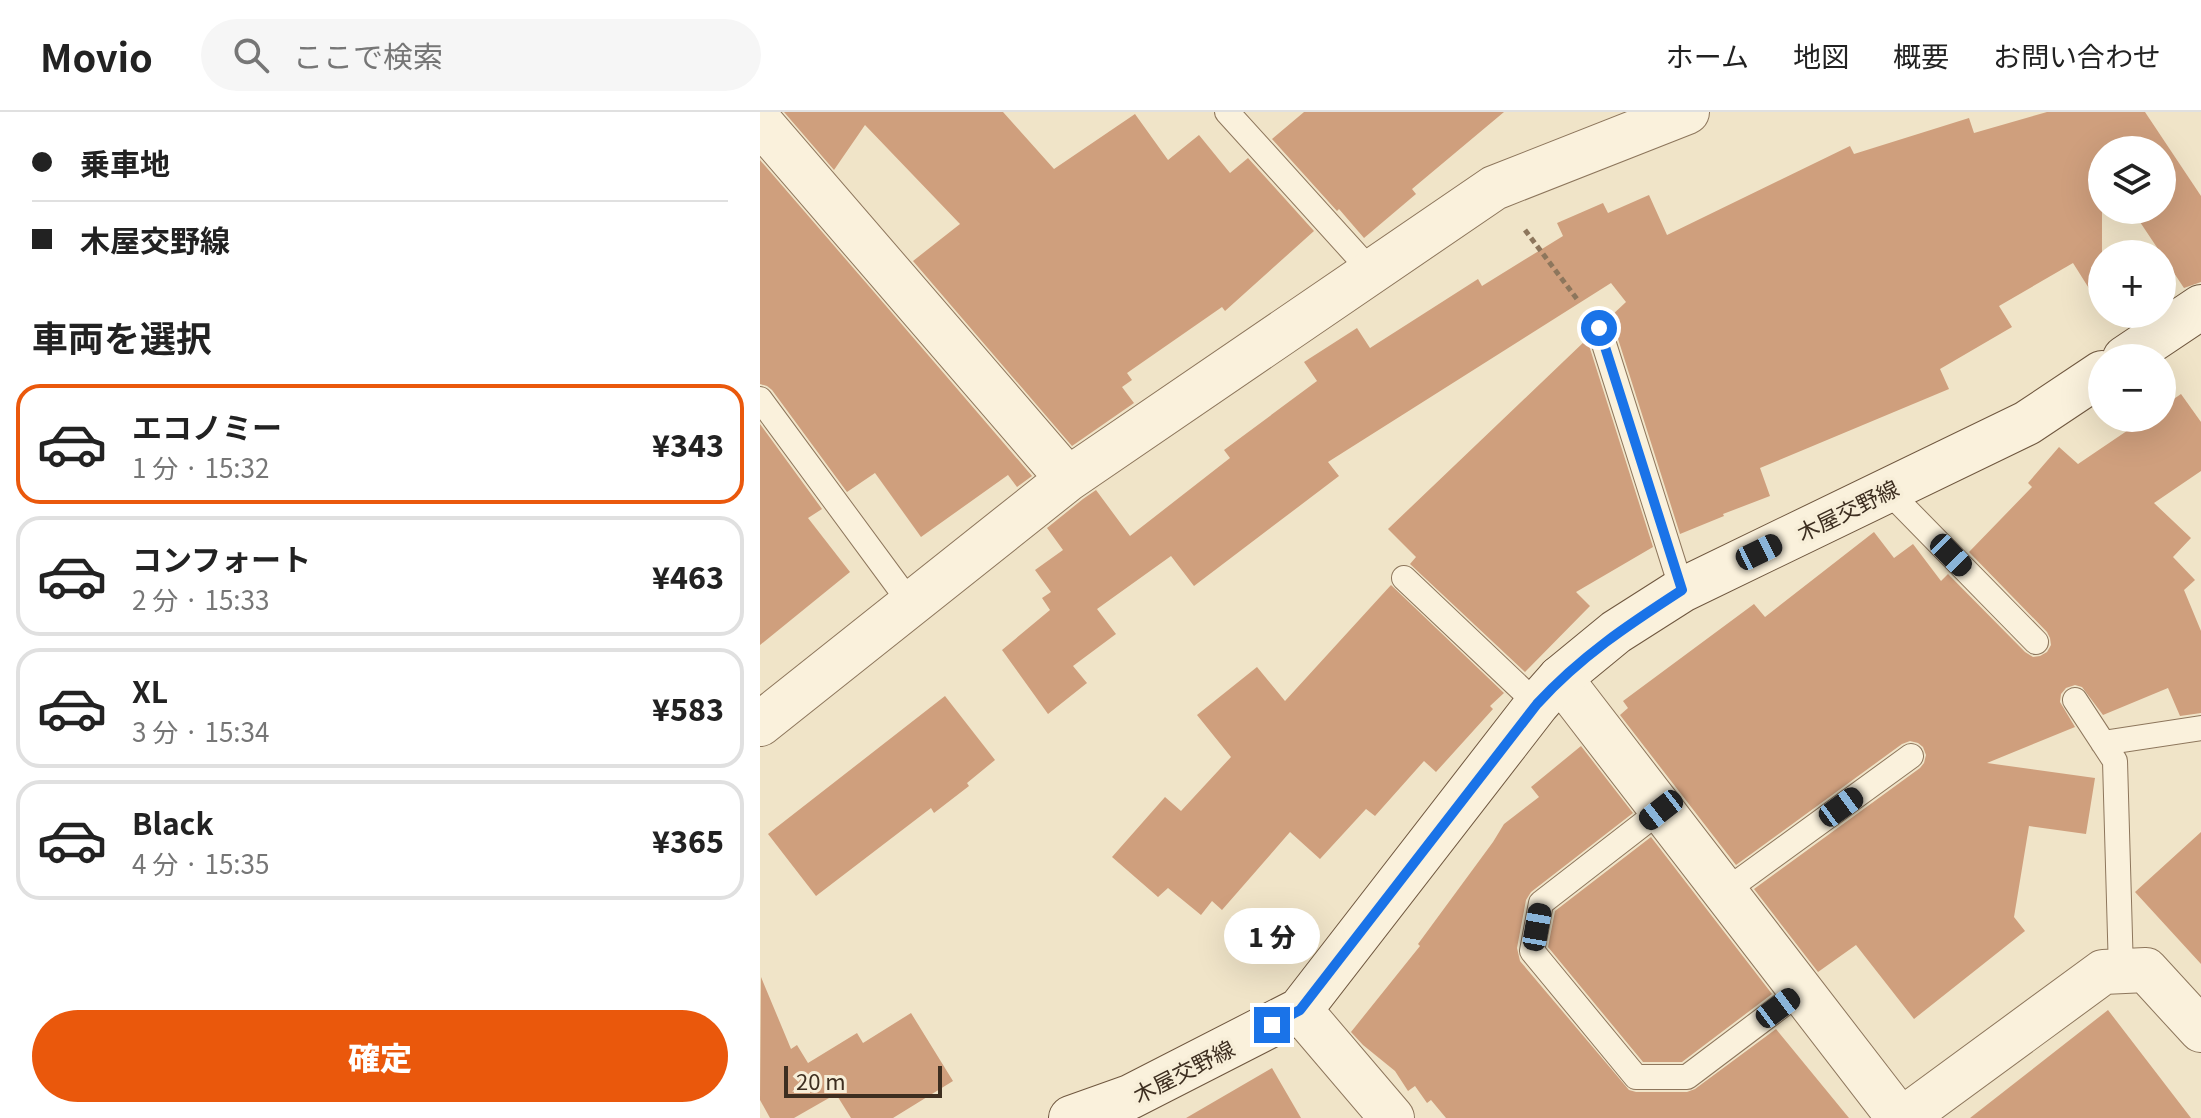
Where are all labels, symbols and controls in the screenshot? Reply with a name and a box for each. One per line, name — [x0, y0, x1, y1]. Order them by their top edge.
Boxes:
search box — [201, 19, 761, 91]
text: Movio — [40, 28, 153, 83]
icon: search — [229, 33, 273, 77]
text: ここで検索 — [293, 33, 443, 77]
text: ホーム — [1666, 35, 1749, 75]
text: 地図 — [1793, 35, 1849, 75]
text: 概要 — [1893, 35, 1949, 75]
text: お問い合わせ — [1993, 35, 2161, 75]
map controls — [2088, 136, 2176, 432]
button: layers — [2088, 136, 2176, 224]
text: 乗車地 — [80, 140, 170, 184]
text: 木屋交野線 — [80, 217, 230, 261]
button: + — [2088, 240, 2176, 328]
text: 車両を選択 — [32, 310, 212, 362]
route start — [1581, 310, 1617, 346]
button: − — [2088, 344, 2176, 432]
text: エコノミー — [132, 404, 282, 448]
icon: car — [36, 408, 108, 480]
text: ¥343 — [652, 422, 724, 466]
text: 1 分 · 15:32 — [132, 448, 269, 485]
street label: 木屋交野線 — [1791, 471, 1903, 547]
car — [1926, 529, 1976, 581]
car — [1732, 531, 1786, 573]
text: コンフォート — [132, 536, 311, 580]
icon: car — [36, 540, 108, 612]
text: ¥463 — [652, 554, 724, 598]
text: 2 分 · 15:33 — [132, 580, 269, 617]
text: XL — [132, 668, 168, 712]
icon: car — [36, 672, 108, 744]
text: ¥583 — [652, 686, 724, 730]
text: 3 分 · 15:34 — [132, 712, 269, 749]
car — [1815, 783, 1867, 831]
car — [1635, 786, 1687, 834]
text: Black — [132, 800, 214, 844]
icon: car — [36, 804, 108, 876]
text: ¥365 — [652, 818, 724, 862]
text: 4 分 · 15:35 — [132, 844, 269, 881]
car — [1521, 901, 1553, 953]
callout: 1 分 — [1224, 909, 1320, 965]
text: 1 分 — [1248, 917, 1296, 954]
car — [1752, 984, 1804, 1032]
route end — [1254, 1007, 1290, 1043]
button: 確定 — [32, 1010, 728, 1102]
street label: 木屋交野線 — [1127, 1031, 1239, 1109]
scale bar — [784, 1062, 942, 1098]
text: 20 m — [796, 1064, 846, 1096]

